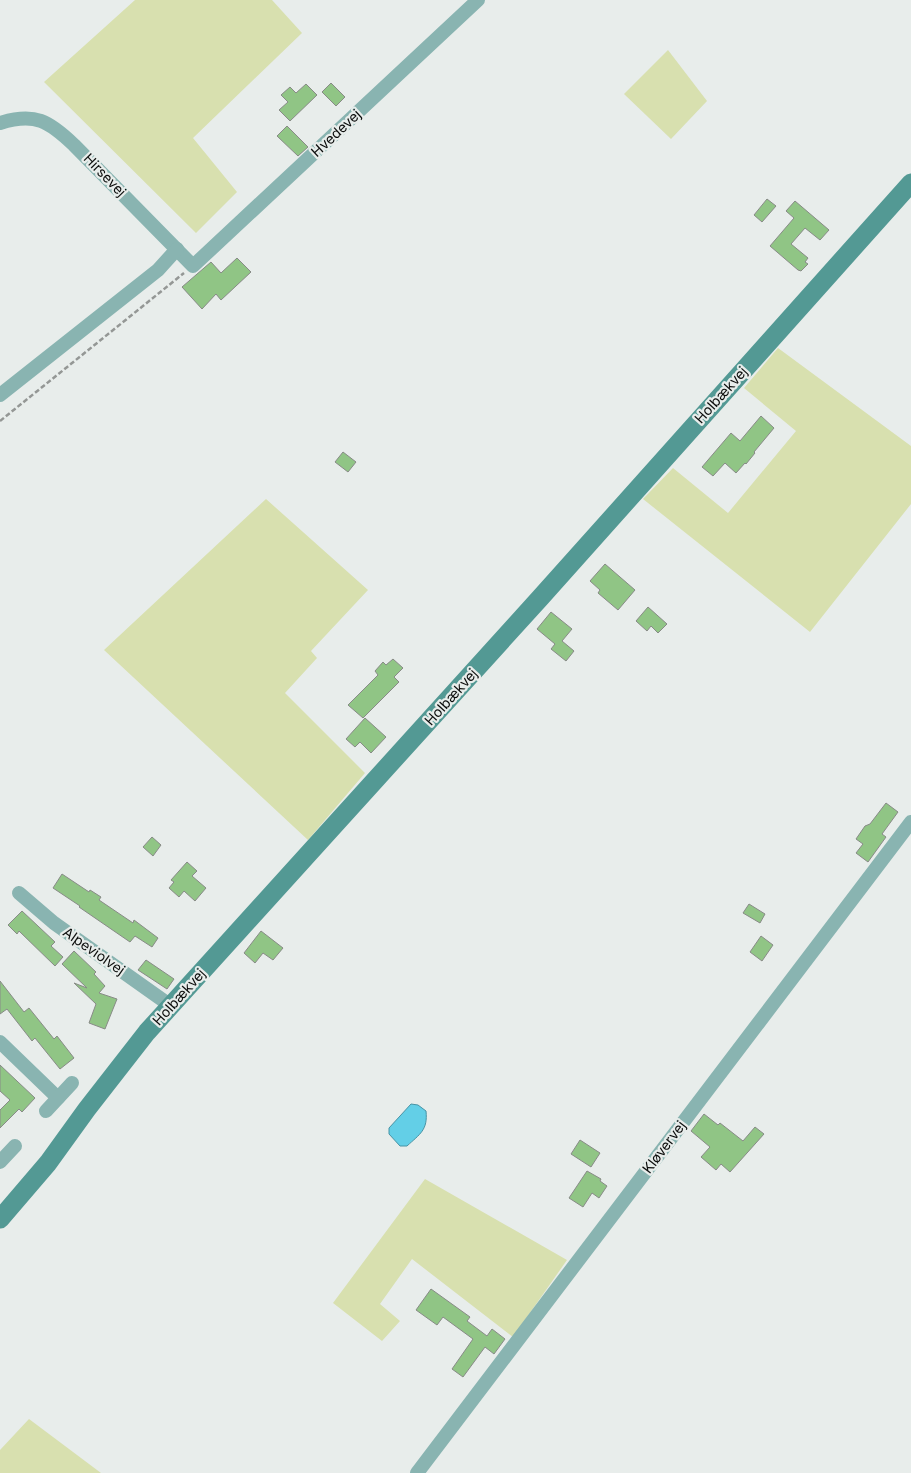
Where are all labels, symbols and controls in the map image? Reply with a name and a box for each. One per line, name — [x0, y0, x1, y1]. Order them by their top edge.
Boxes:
street label: Hvedevej — [307, 105, 364, 160]
street label: Hirsevej — [81, 150, 130, 200]
street label: Holbækvej — [691, 363, 751, 427]
street label: Holbækvej — [421, 665, 481, 729]
street label: Alpeviolvej — [60, 923, 129, 978]
street label: Holbækvej — [149, 965, 209, 1029]
street label: Kløvervej — [638, 1117, 689, 1176]

